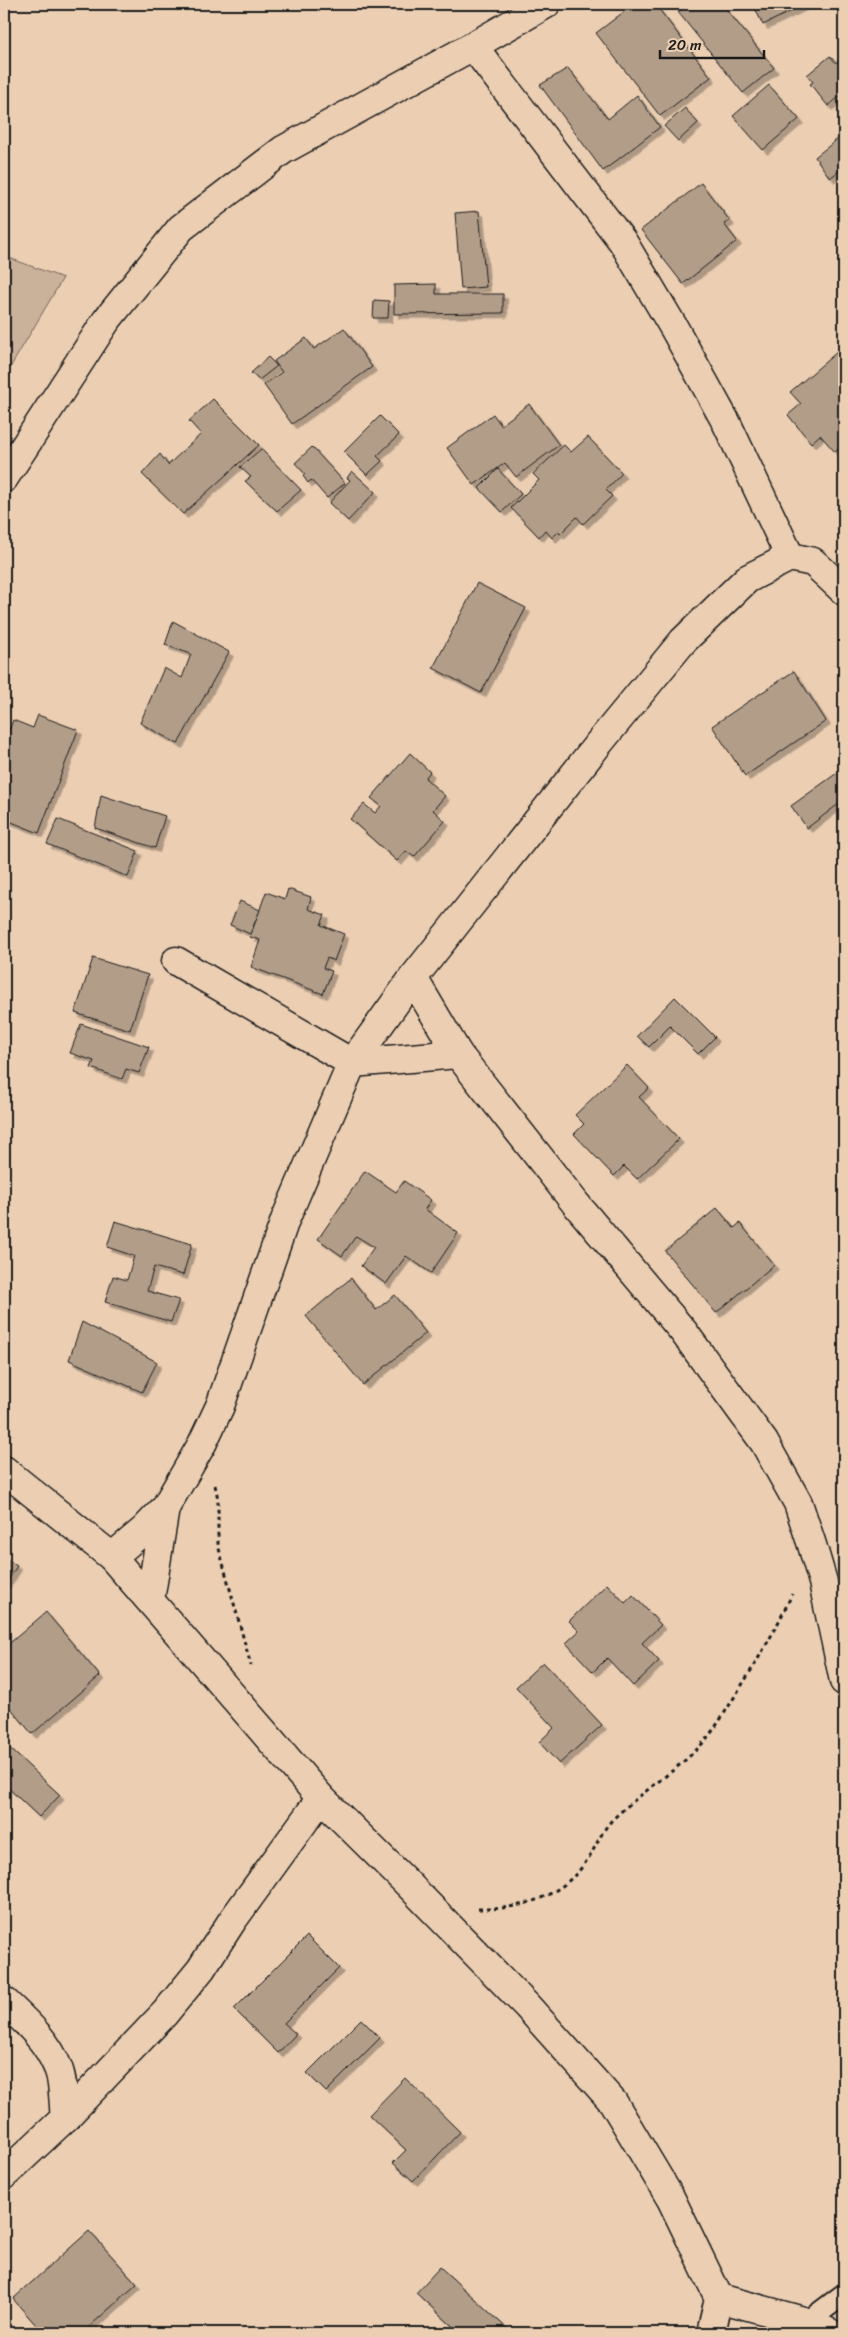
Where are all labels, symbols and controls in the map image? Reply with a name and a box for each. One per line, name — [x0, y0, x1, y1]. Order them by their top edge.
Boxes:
scale bar — [660, 28, 764, 60]
text: 20 m — [668, 32, 702, 58]

